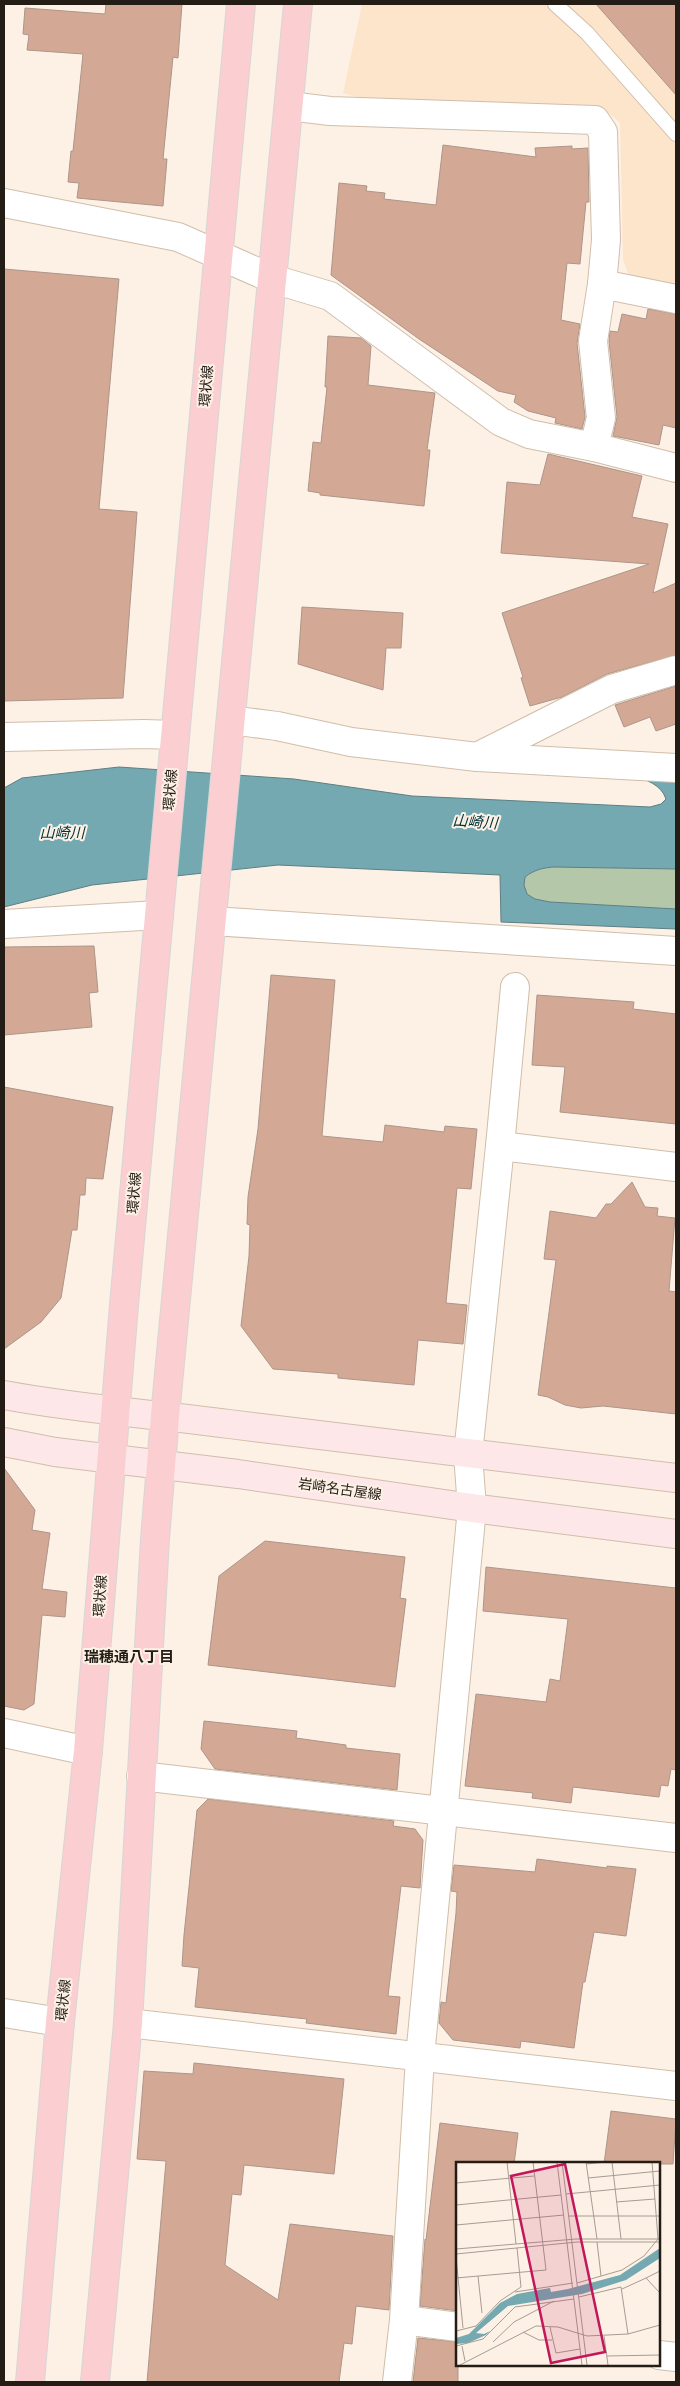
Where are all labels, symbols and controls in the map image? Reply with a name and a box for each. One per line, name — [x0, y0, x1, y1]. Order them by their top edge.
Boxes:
street label: 環状線 — [195, 364, 216, 408]
street label: 環状線 — [159, 768, 180, 812]
water label: 山崎川 — [452, 810, 500, 832]
water label: 山崎川 — [39, 823, 86, 841]
street label: 環状線 — [123, 1171, 144, 1215]
street label: 岩崎名古屋線 — [297, 1474, 383, 1503]
street label: 環状線 — [90, 1574, 109, 1618]
district label: 瑞穂通八丁目 — [84, 1647, 174, 1665]
street label: 環状線 — [52, 1978, 73, 2022]
inset map — [456, 2162, 660, 2366]

